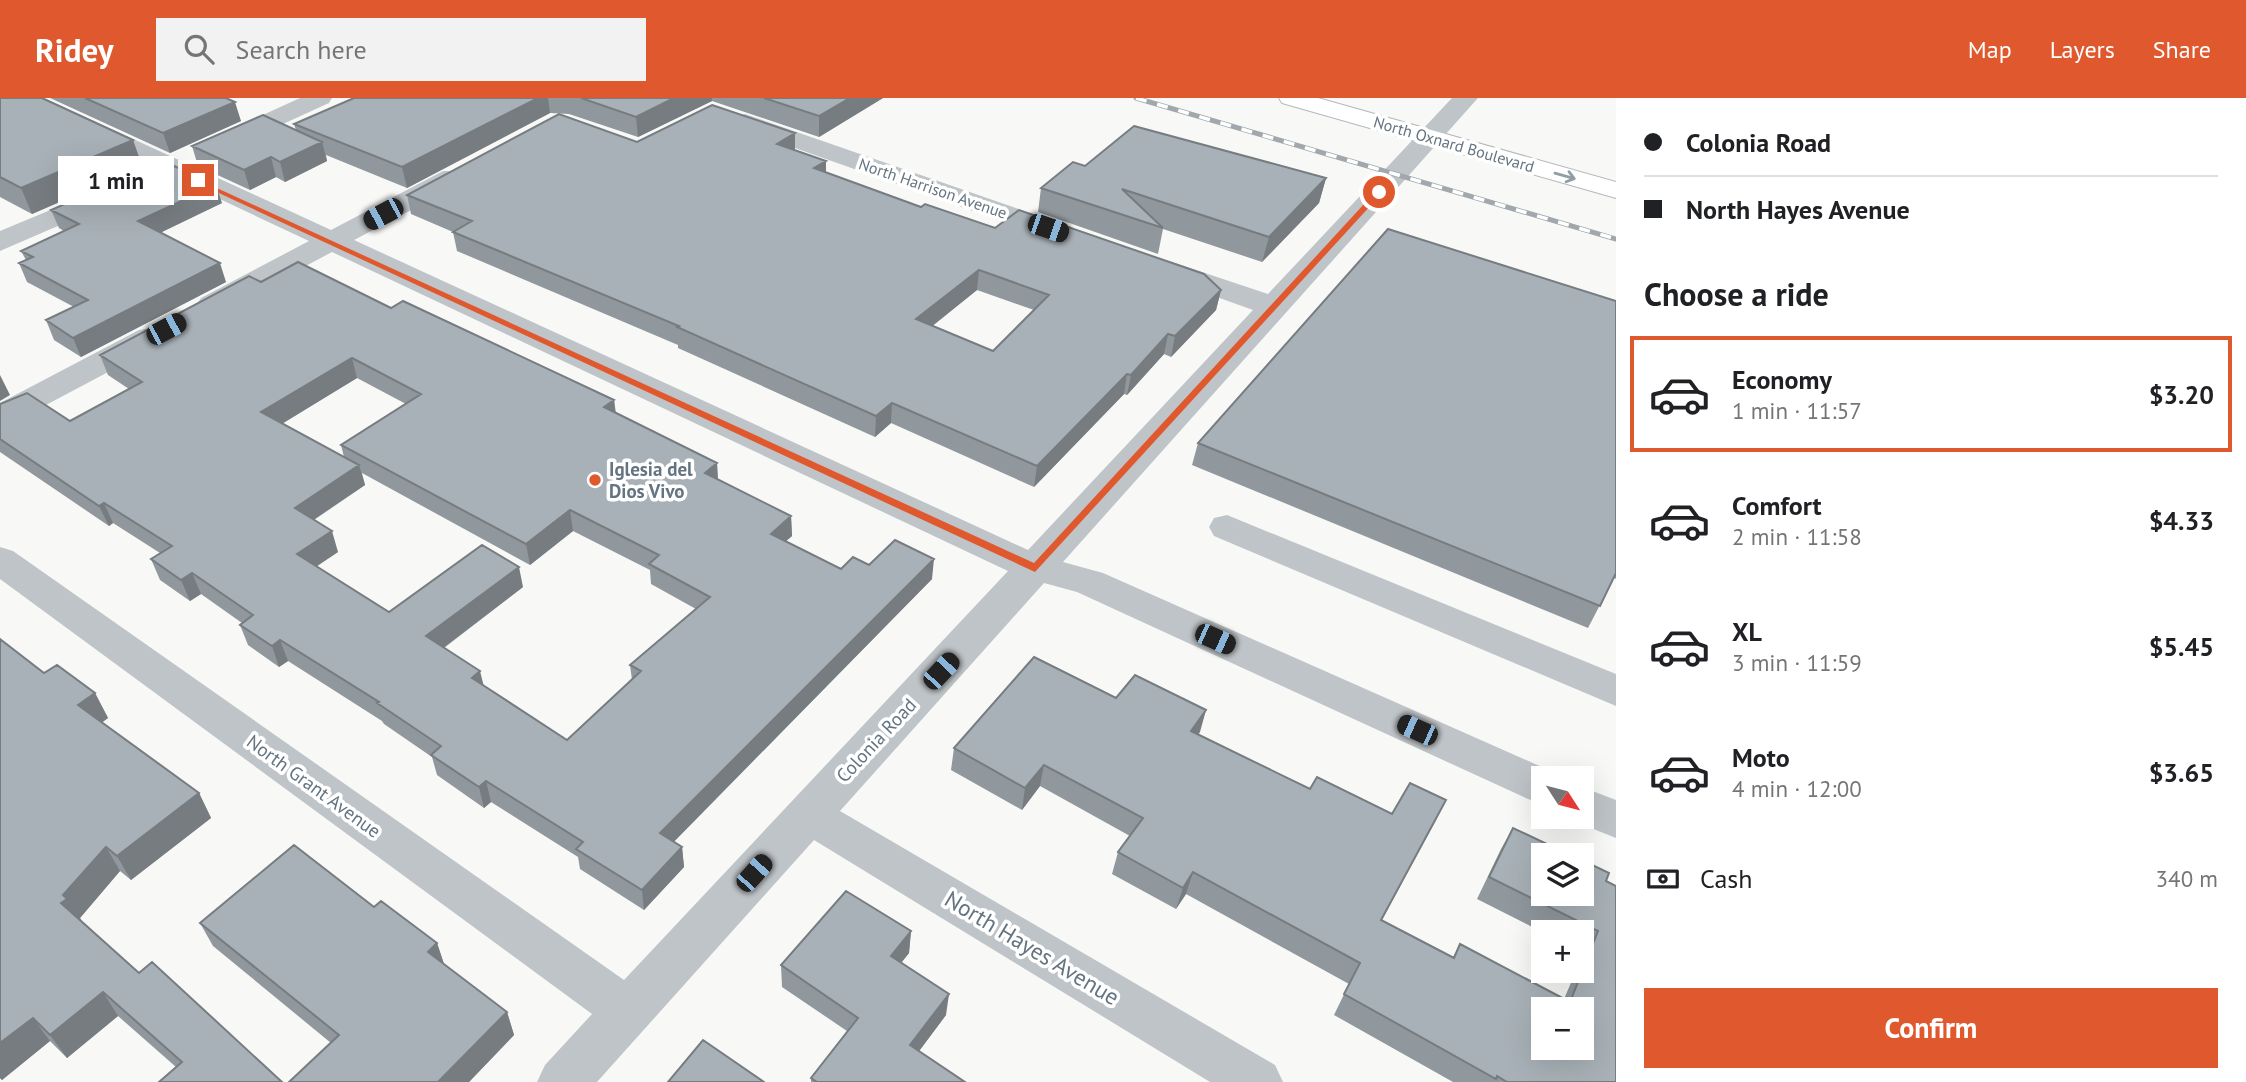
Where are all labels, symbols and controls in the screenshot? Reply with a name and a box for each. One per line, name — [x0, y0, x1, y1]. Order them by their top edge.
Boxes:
search box — [156, 18, 646, 81]
text: Ridey — [35, 28, 114, 71]
icon: search — [180, 30, 218, 68]
text: Search here — [236, 33, 367, 66]
text: Map — [1968, 34, 2012, 65]
text: Layers — [2050, 34, 2115, 65]
text: Share — [2153, 34, 2211, 65]
street label: North Oxnard Boulevard — [1371, 111, 1537, 177]
text: Colonia Road — [1686, 126, 1831, 159]
street label: North Harrison Avenue — [856, 153, 1010, 223]
callout: 1 min — [58, 155, 174, 204]
route end — [182, 164, 214, 196]
text: 1 min — [88, 166, 144, 195]
one-way arrow — [1554, 170, 1576, 183]
route start — [1363, 176, 1395, 208]
text: North Hayes Avenue — [1686, 193, 1910, 226]
car — [360, 195, 407, 233]
car — [1025, 211, 1072, 245]
text: Choose a ride — [1644, 273, 1829, 315]
car — [143, 310, 190, 348]
icon: car — [1648, 363, 1711, 426]
text: Economy — [1732, 363, 1832, 396]
text: $3.20 — [2149, 378, 2214, 411]
text: 1 min · 11:57 — [1732, 396, 1862, 425]
place label: Iglesia del Dios Vivo — [609, 457, 693, 503]
marker: Iglesia del Dios Vivo — [587, 472, 603, 488]
icon: car — [1648, 489, 1711, 552]
text: Comfort — [1732, 489, 1822, 522]
text: $4.33 — [2149, 504, 2214, 537]
text: 2 min · 11:58 — [1732, 522, 1862, 551]
icon: car — [1648, 615, 1711, 678]
text: XL — [1732, 615, 1762, 648]
car — [1192, 621, 1239, 657]
text: $5.45 — [2149, 630, 2214, 663]
car — [919, 648, 964, 694]
text: 3 min · 11:59 — [1732, 648, 1862, 677]
street label: Colonia Road — [831, 693, 921, 787]
car — [1394, 712, 1441, 748]
street label: North Grant Avenue — [242, 729, 386, 843]
icon: car — [1648, 741, 1711, 804]
text: Moto — [1732, 741, 1790, 774]
text: $3.65 — [2149, 756, 2214, 789]
north arrow — [1531, 766, 1594, 830]
map controls — [1531, 766, 1594, 1060]
text: 4 min · 12:00 — [1732, 774, 1862, 803]
button: layers — [1531, 843, 1594, 906]
car — [733, 850, 776, 896]
icon: cash — [1644, 860, 1682, 898]
text: Cash — [1700, 862, 1752, 895]
text: 340 m — [2156, 864, 2218, 893]
street label: North Hayes Avenue — [940, 884, 1125, 1011]
button: + — [1531, 920, 1594, 983]
button: Confirm — [1644, 988, 2218, 1068]
button: − — [1531, 997, 1594, 1060]

